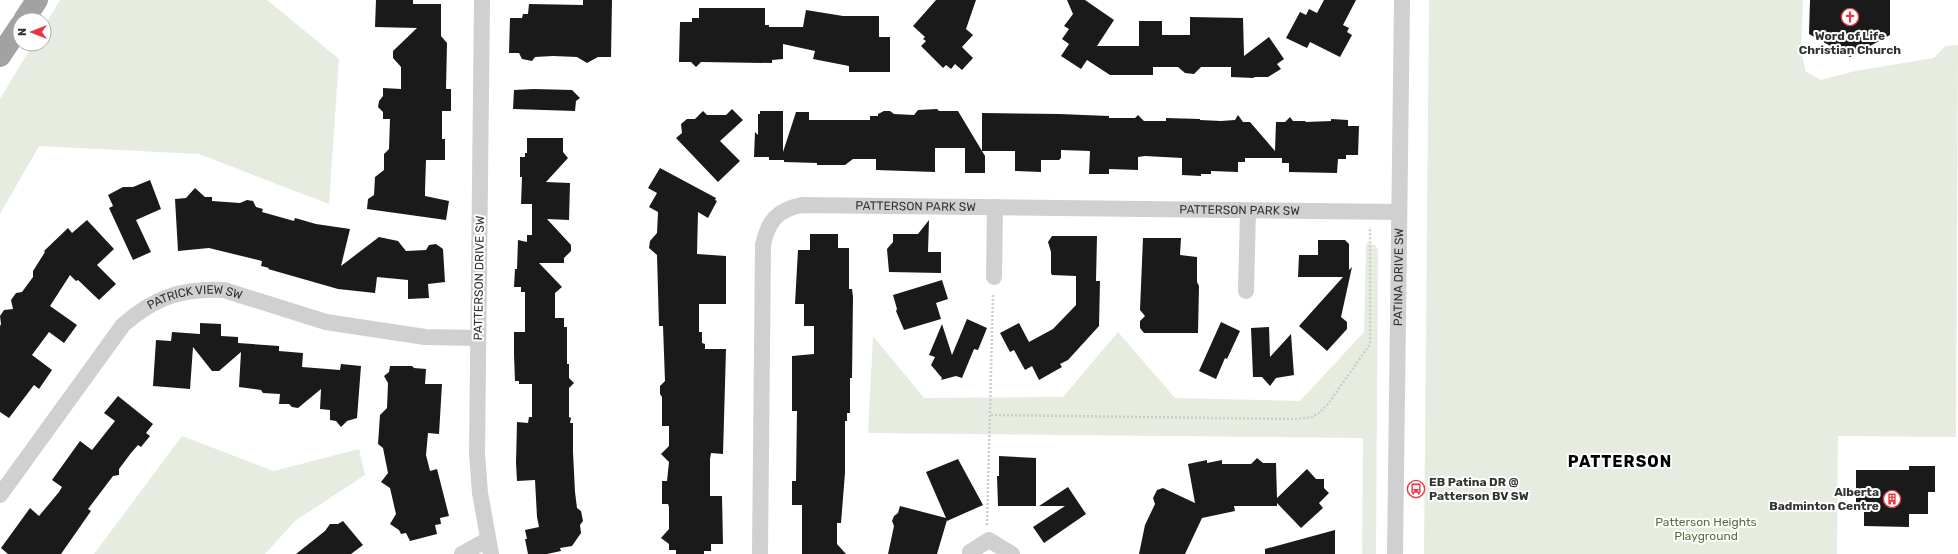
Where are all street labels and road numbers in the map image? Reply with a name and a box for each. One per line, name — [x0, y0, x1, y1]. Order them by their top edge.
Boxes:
street label: PATTERSON PARK SW — [855, 199, 976, 214]
street label: PATTERSON PARK SW — [1179, 202, 1300, 218]
street label: PATTERSON DRIVE SW — [471, 215, 487, 340]
street label: PATINA DRIVE SW — [1391, 227, 1406, 326]
street label: PATRICK VIEW SW — [145, 283, 245, 312]

